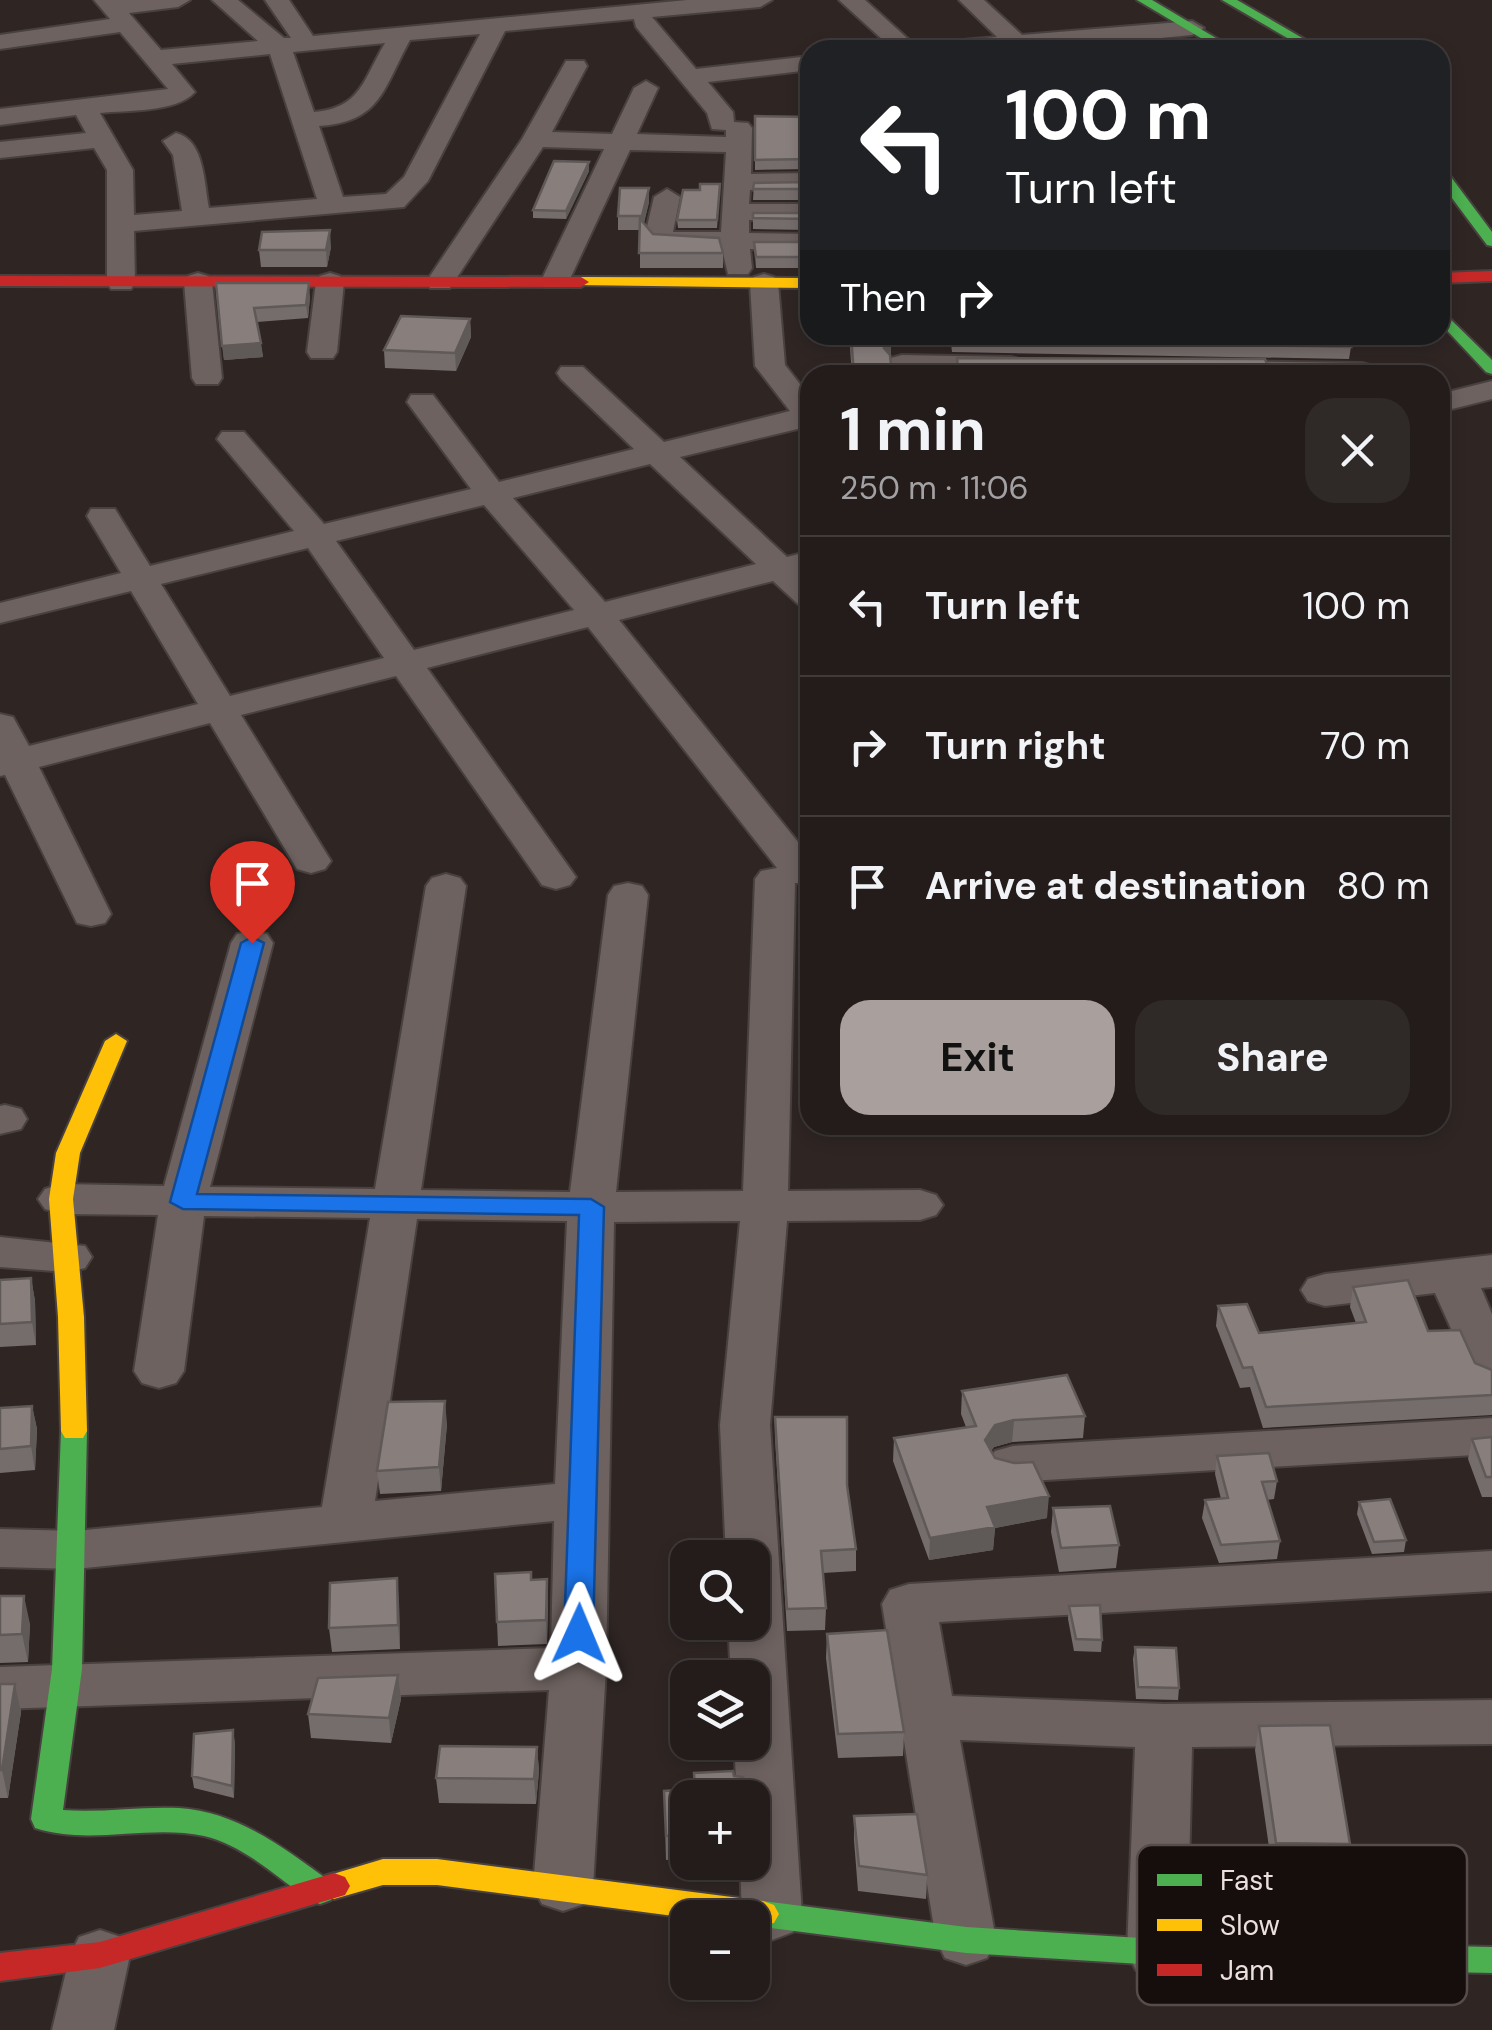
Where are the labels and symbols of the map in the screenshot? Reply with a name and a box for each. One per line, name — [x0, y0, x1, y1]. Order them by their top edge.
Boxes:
pin — [210, 841, 295, 944]
position arrow — [527, 1582, 631, 1686]
legend — [1137, 1845, 1467, 2005]
text: Fast — [1220, 1862, 1274, 1899]
text: Slow — [1220, 1907, 1280, 1944]
text: Jam — [1220, 1952, 1274, 1989]

